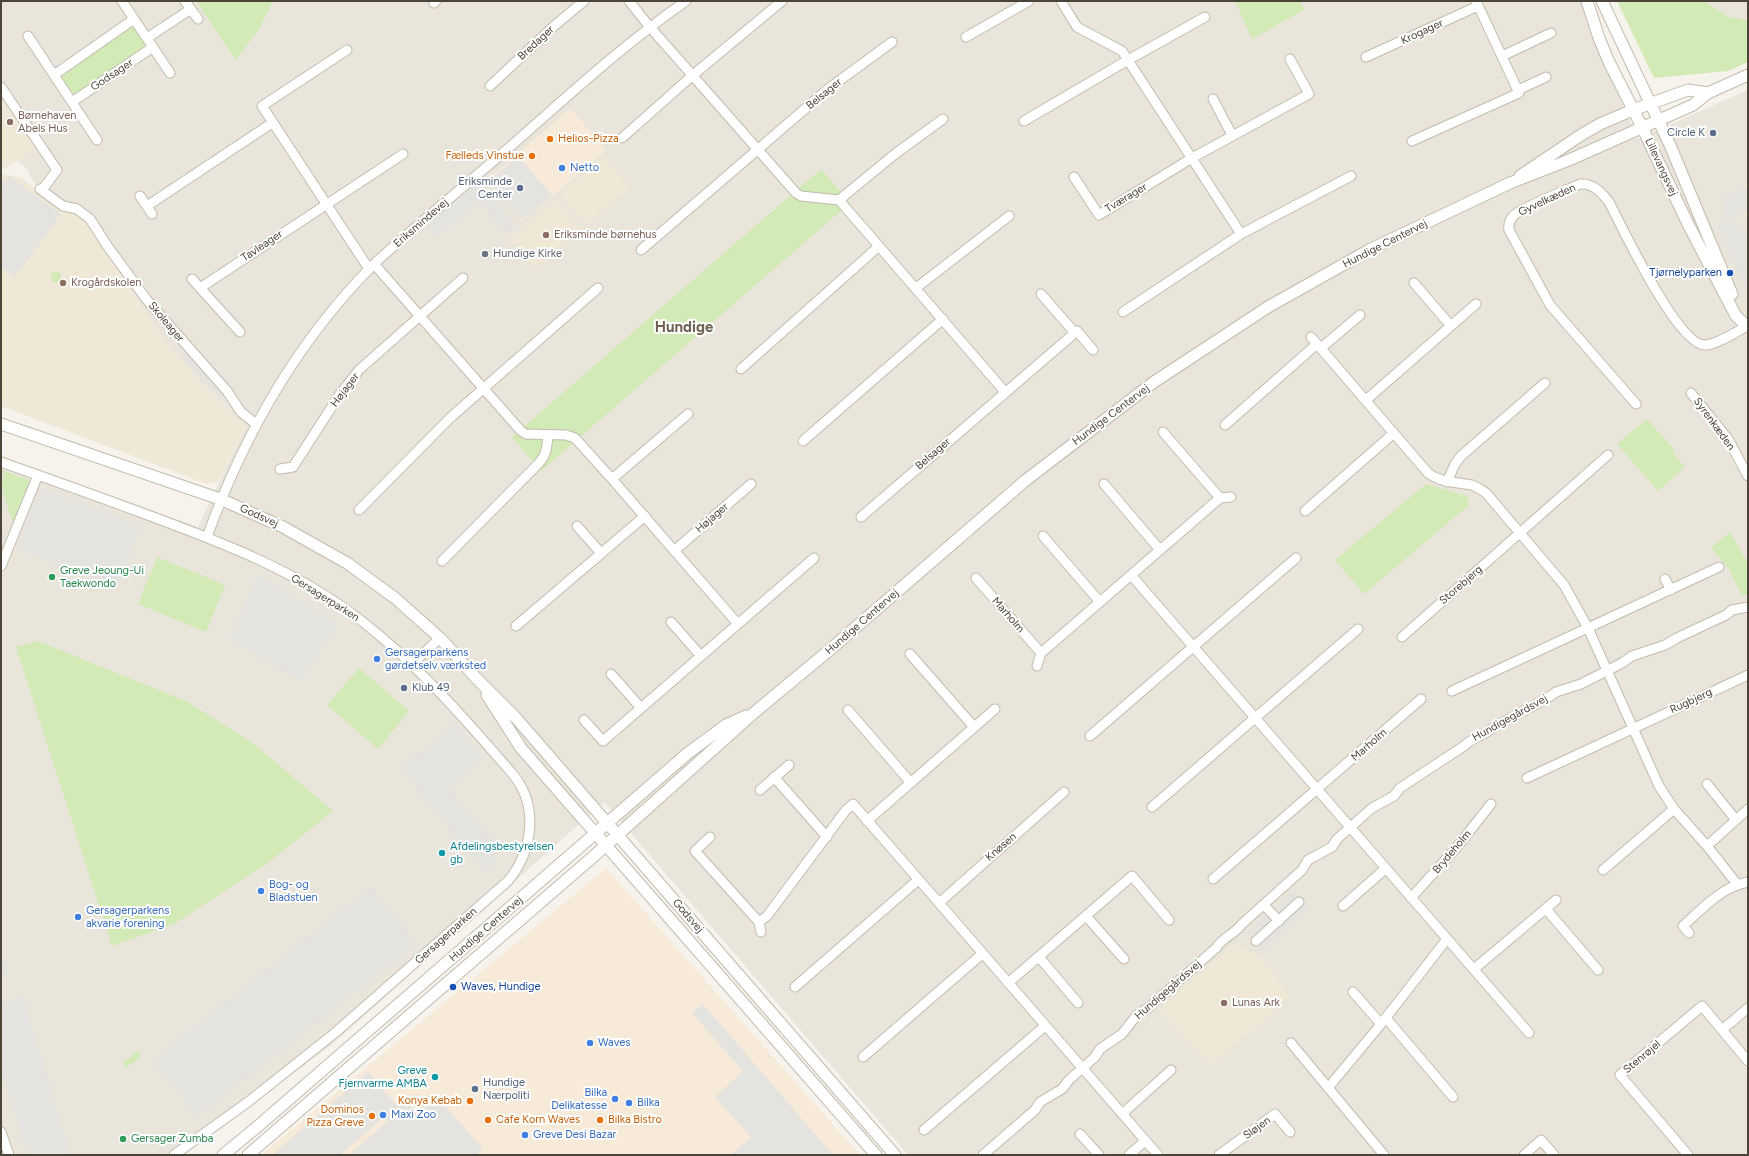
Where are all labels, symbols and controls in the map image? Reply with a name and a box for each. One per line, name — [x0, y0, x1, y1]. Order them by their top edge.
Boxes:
street label: Krogager — [1399, 17, 1445, 47]
street label: Bredager — [515, 23, 557, 63]
street label: Godsager — [88, 56, 136, 94]
street label: Belsager — [804, 76, 844, 112]
place label: Børnehaven Abels Hus — [18, 109, 76, 135]
marker: Børnehaven Abels Hus — [5, 117, 15, 127]
place label: Circle K — [1667, 126, 1705, 140]
marker: Circle K — [1708, 128, 1718, 138]
place label: Helios-Pizza — [558, 132, 619, 146]
marker: Helios-Pizza — [545, 134, 555, 144]
street label: Lillevangsvej — [1642, 136, 1680, 198]
place label: Fælleds Vinstue — [446, 149, 524, 163]
marker: Fælleds Vinstue — [527, 151, 537, 161]
place label: Netto — [570, 161, 599, 175]
marker: Netto — [557, 163, 567, 173]
place label: Eriksminde Center — [458, 175, 512, 201]
street label: Tværager — [1103, 180, 1149, 216]
street label: Gyvelkæden — [1516, 181, 1578, 219]
marker: Eriksminde Center — [515, 183, 525, 193]
street label: Eriksmindevej — [391, 196, 451, 250]
street label: Hundige Centervej — [1340, 217, 1430, 271]
street label: Tavleager — [239, 227, 285, 265]
place label: Eriksminde børnehus — [554, 228, 657, 242]
marker: Eriksminde børnehus — [541, 230, 551, 240]
place label: Hundige Kirke — [493, 247, 562, 261]
marker: Hundige Kirke — [480, 249, 490, 259]
place label: Tjørnelyparken — [1649, 266, 1722, 280]
marker: Tjørnelyparken — [1725, 268, 1735, 278]
place label: Krogårdskolen — [71, 276, 141, 290]
marker: Krogårdskolen — [58, 278, 68, 288]
street label: Skoleager — [145, 299, 187, 345]
district label: Hundige — [655, 319, 713, 337]
street label: Højager — [328, 370, 362, 410]
street label: Hundige Centervej — [1070, 382, 1152, 448]
street label: Syrenkæden — [1690, 395, 1738, 453]
street label: Belsager — [913, 435, 953, 473]
street label: Højager — [693, 500, 731, 536]
street label: Godsvej — [238, 502, 280, 530]
street label: Storebjerg — [1437, 563, 1485, 607]
place label: Greve Jeoung-Ui Taekwondo — [60, 564, 144, 590]
marker: Greve Jeoung-Ui Taekwondo — [47, 572, 57, 582]
street label: Gersagerparken — [288, 572, 362, 624]
street label: Hundige Centervej — [823, 586, 901, 658]
street label: Marholm — [989, 594, 1027, 636]
place label: Gersagerparkens gørdetselv værksted — [385, 646, 486, 672]
marker: Gersagerparkens gørdetselv værksted — [372, 654, 382, 664]
place label: Klub 49 — [412, 681, 449, 695]
marker: Klub 49 — [399, 683, 409, 693]
street label: Rugbjerg — [1668, 685, 1714, 717]
street label: Hundigegårdsvej — [1470, 692, 1550, 744]
street label: Marholm — [1348, 726, 1390, 764]
street label: Brydeholm — [1430, 828, 1474, 876]
street label: Knøsen — [983, 830, 1019, 864]
place label: Afdelingsbestyrelsen gb — [450, 840, 554, 866]
marker: Afdelingsbestyrelsen gb — [437, 848, 447, 858]
place label: Bog- og Bladstuen — [269, 878, 318, 904]
marker: Bog- og Bladstuen — [256, 886, 266, 896]
street label: Hundige Centervej — [447, 893, 525, 965]
street label: Godsvej — [670, 896, 706, 936]
place label: Gersagerparkens akvarie forening — [86, 904, 169, 930]
street label: Gersagerparken — [413, 905, 479, 967]
marker: Gersagerparkens akvarie forening — [73, 912, 83, 922]
street label: Hundigegårdsvej — [1132, 957, 1204, 1023]
place label: Waves, Hundige — [461, 980, 541, 994]
marker: Waves, Hundige — [448, 982, 458, 992]
place label: Lunas Ark — [1232, 996, 1280, 1010]
marker: Lunas Ark — [1219, 998, 1229, 1008]
place label: Waves — [598, 1036, 630, 1050]
marker: Waves — [585, 1038, 595, 1048]
street label: Stenrøjel — [1621, 1038, 1663, 1076]
place label: Greve Fjernvarme AMBA — [338, 1064, 427, 1090]
marker: Greve Fjernvarme AMBA — [430, 1072, 440, 1082]
place label: Hundige Nærpoliti — [483, 1076, 529, 1102]
marker: Hundige Nærpoliti — [470, 1084, 480, 1094]
place label: Bilka Delikatesse — [551, 1086, 607, 1112]
place label: Konya Kebab — [398, 1094, 462, 1108]
marker: Bilka Delikatesse — [610, 1094, 620, 1104]
marker: Konya Kebab — [465, 1096, 475, 1106]
place label: Bilka — [637, 1096, 660, 1110]
marker: Bilka — [624, 1098, 634, 1108]
place label: Dominos Pizza Greve — [306, 1103, 364, 1129]
place label: Maxi Zoo — [391, 1108, 436, 1122]
marker: Maxi Zoo — [378, 1110, 388, 1120]
marker: Dominos Pizza Greve — [367, 1111, 377, 1121]
place label: Cafe Korn Waves — [496, 1113, 580, 1127]
place label: Bilka Bistro — [608, 1113, 662, 1127]
street label: Sløjen — [1241, 1114, 1273, 1142]
marker: Cafe Korn Waves — [483, 1115, 493, 1125]
marker: Bilka Bistro — [595, 1115, 605, 1125]
place label: Greve Desi Bazar — [533, 1128, 616, 1142]
marker: Greve Desi Bazar — [520, 1130, 530, 1140]
place label: Gersager Zumba — [131, 1132, 213, 1146]
marker: Gersager Zumba — [118, 1134, 128, 1144]

